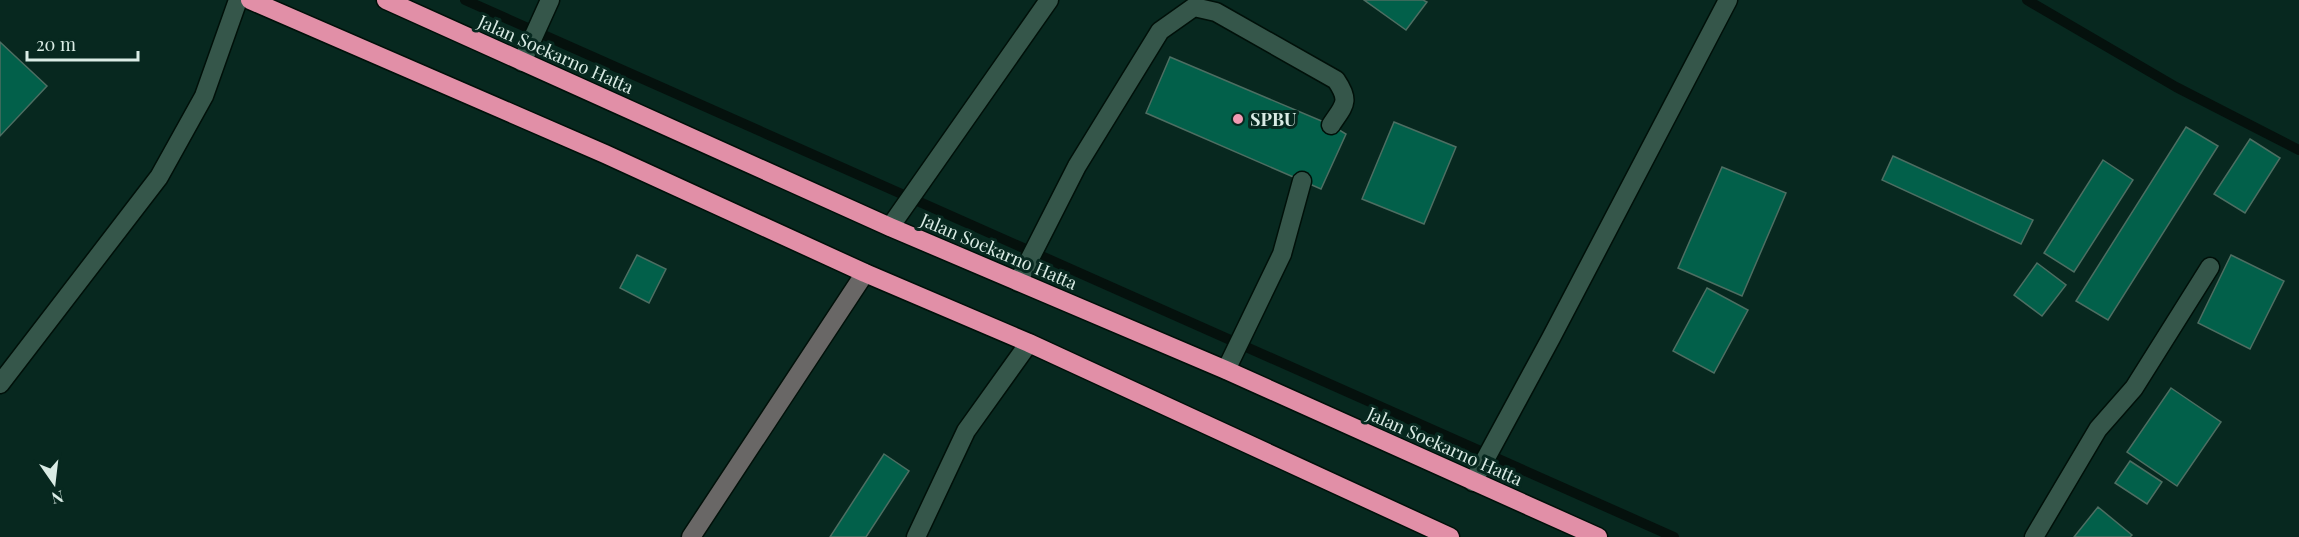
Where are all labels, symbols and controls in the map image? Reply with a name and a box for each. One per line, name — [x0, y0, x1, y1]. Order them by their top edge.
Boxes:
street label: Jalan Soekarno Hatta — [474, 9, 638, 99]
scale bar — [27, 24, 138, 62]
text: 20 m — [36, 32, 76, 56]
place label: SPBU — [1250, 107, 1297, 131]
marker: SPBU — [1231, 112, 1245, 126]
street label: Jalan Soekarno Hatta — [916, 207, 1081, 295]
street label: Jalan Soekarno Hatta — [1363, 401, 1527, 491]
north arrow — [24, 453, 84, 513]
text: N — [49, 486, 66, 510]

